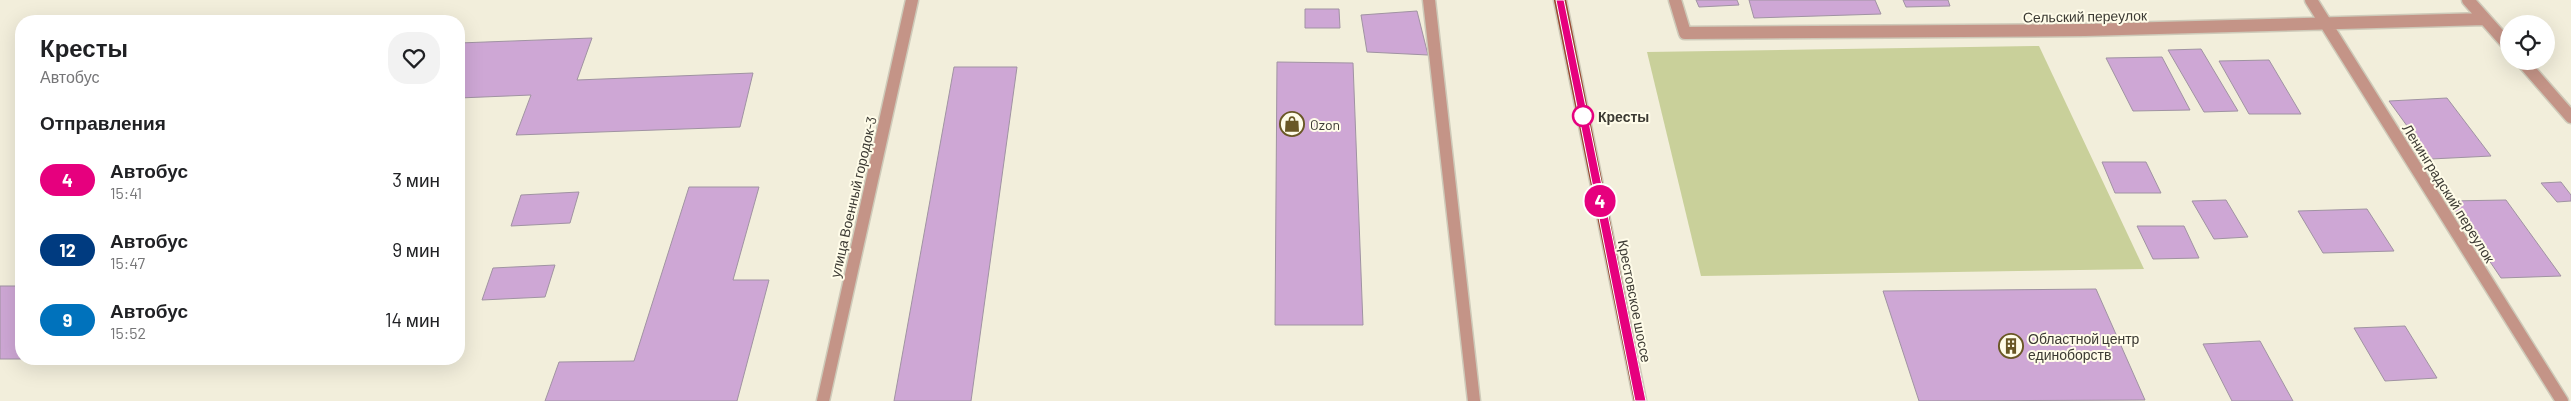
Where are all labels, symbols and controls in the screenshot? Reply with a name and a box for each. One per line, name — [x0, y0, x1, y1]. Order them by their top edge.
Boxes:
street label: Сельский переулок — [2023, 6, 2148, 26]
map controls — [2500, 15, 2555, 70]
button: locate — [2500, 15, 2555, 70]
button: heart — [388, 32, 440, 84]
text: Кресты — [40, 33, 128, 62]
text: Автобус — [40, 67, 100, 86]
marker: Кресты — [1572, 105, 1594, 127]
place label: Кресты — [1598, 108, 1649, 125]
text: Отправления — [40, 111, 166, 134]
shop icon: Ozon — [1279, 111, 1305, 137]
street label: улица Военный городок-3 — [826, 115, 880, 279]
place label: Ozon — [1310, 116, 1340, 133]
street label: Ленинградский переулок — [2399, 120, 2499, 266]
text: Автобус — [110, 159, 188, 182]
text: 3 мин — [392, 168, 440, 191]
text: 4 — [62, 169, 73, 191]
text: 15:41 — [110, 183, 142, 202]
line badge: 4 — [1584, 185, 1616, 217]
text: 4 — [1595, 190, 1605, 212]
text: Автобус — [110, 229, 188, 252]
text: 9 мин — [392, 238, 440, 261]
street label: Крестовское шоссе — [1615, 238, 1655, 364]
text: 12 — [59, 239, 76, 261]
text: 15:47 — [110, 253, 145, 272]
text: Автобус — [110, 299, 188, 322]
text: 14 мин — [385, 308, 440, 331]
text: 9 — [63, 309, 72, 331]
text: 15:52 — [110, 323, 146, 342]
place label: Областной центр единоборств — [2028, 330, 2140, 363]
building icon: Областной центр единоборств — [1998, 333, 2024, 359]

